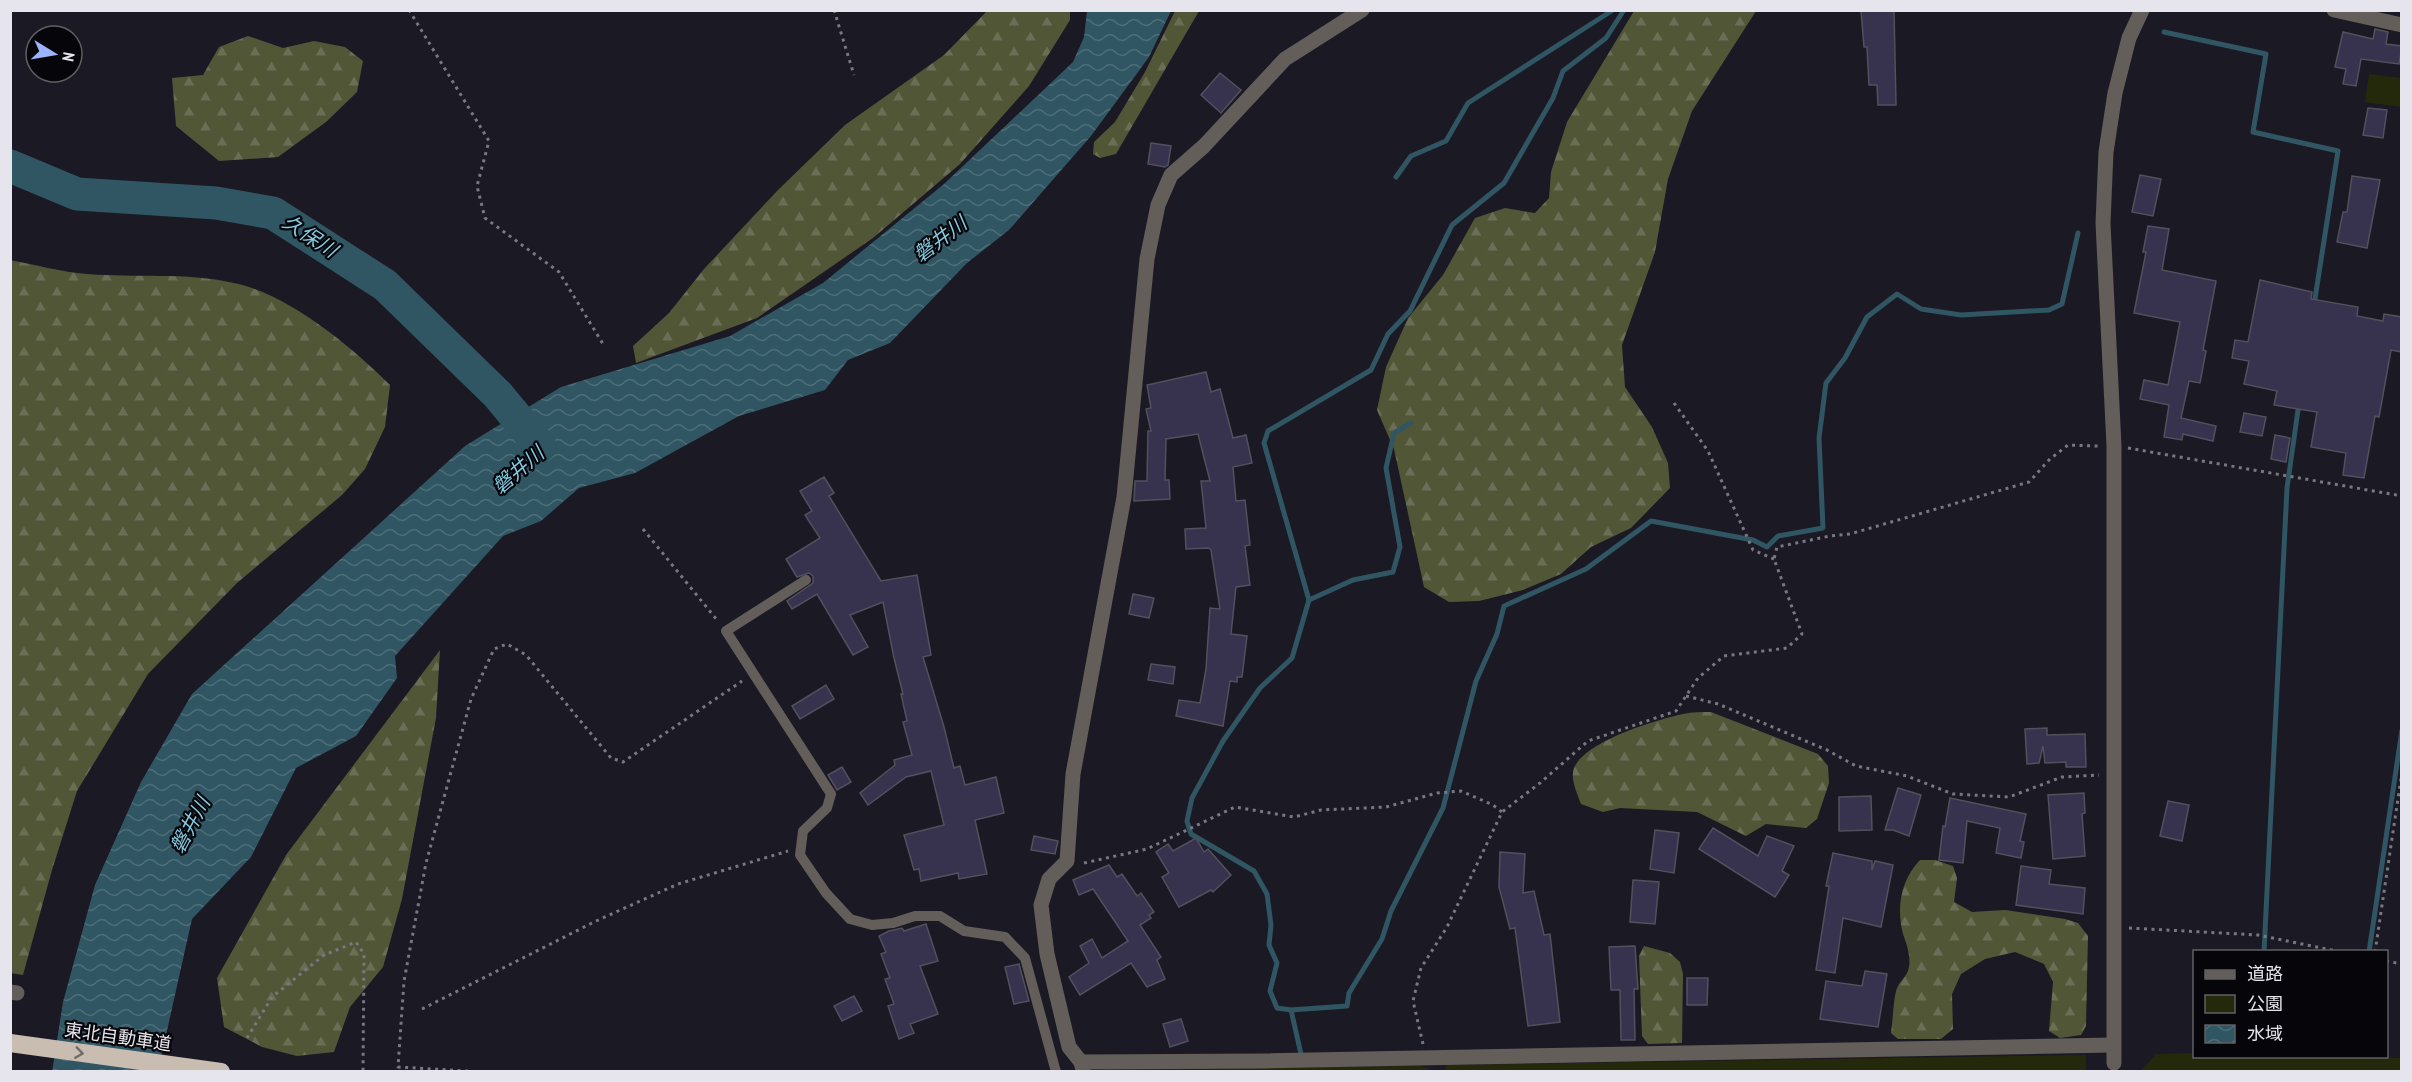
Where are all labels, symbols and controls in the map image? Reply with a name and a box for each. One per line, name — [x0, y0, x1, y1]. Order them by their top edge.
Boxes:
north arrow — [24, 24, 84, 84]
text: N — [58, 51, 79, 63]
water label: 久保川 — [278, 209, 344, 264]
water label: 磐井川 — [908, 209, 973, 267]
water label: 磐井川 — [487, 439, 551, 499]
water label: 磐井川 — [164, 791, 217, 858]
legend — [2193, 950, 2388, 1058]
text: 道路 — [2247, 962, 2283, 985]
text: 公園 — [2247, 992, 2283, 1015]
street label: 東北自動車道 — [63, 1018, 173, 1055]
text: 水域 — [2247, 1022, 2283, 1045]
one-way arrow — [75, 1046, 84, 1058]

